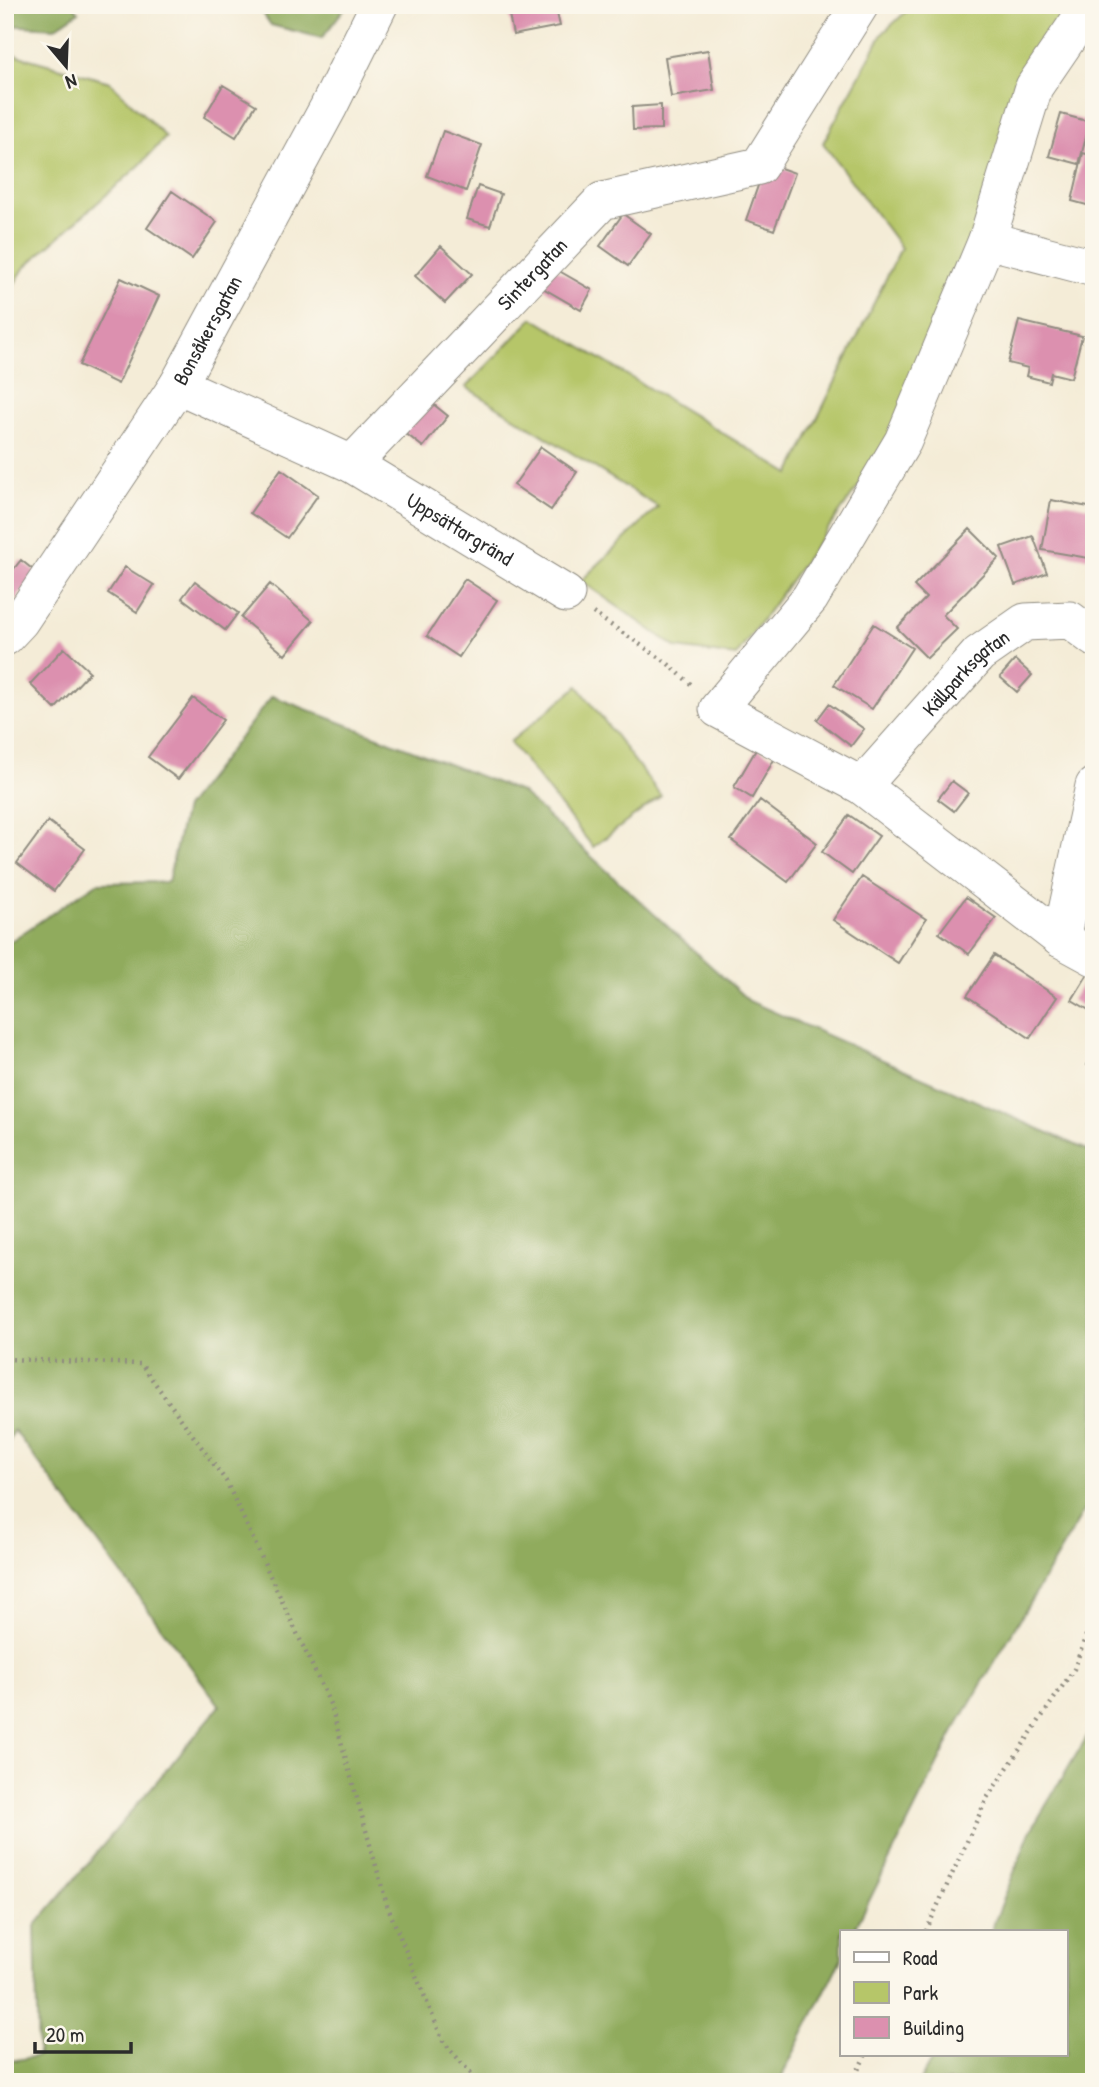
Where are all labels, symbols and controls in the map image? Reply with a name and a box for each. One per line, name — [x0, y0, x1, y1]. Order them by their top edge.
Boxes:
north arrow — [32, 32, 102, 102]
text: N — [63, 68, 81, 96]
street label: Sintergatan — [491, 231, 574, 316]
street label: Bonsåkersgatan — [166, 270, 249, 390]
street label: Uppsättargränd — [401, 485, 519, 573]
street label: Källparksgatan — [915, 622, 1015, 722]
legend — [840, 1930, 1068, 2056]
text: Road — [903, 1943, 937, 1972]
text: Park — [903, 1978, 938, 2007]
scale bar — [35, 2010, 131, 2054]
text: Building — [903, 2013, 964, 2042]
text: 20 m — [46, 2020, 84, 2049]

